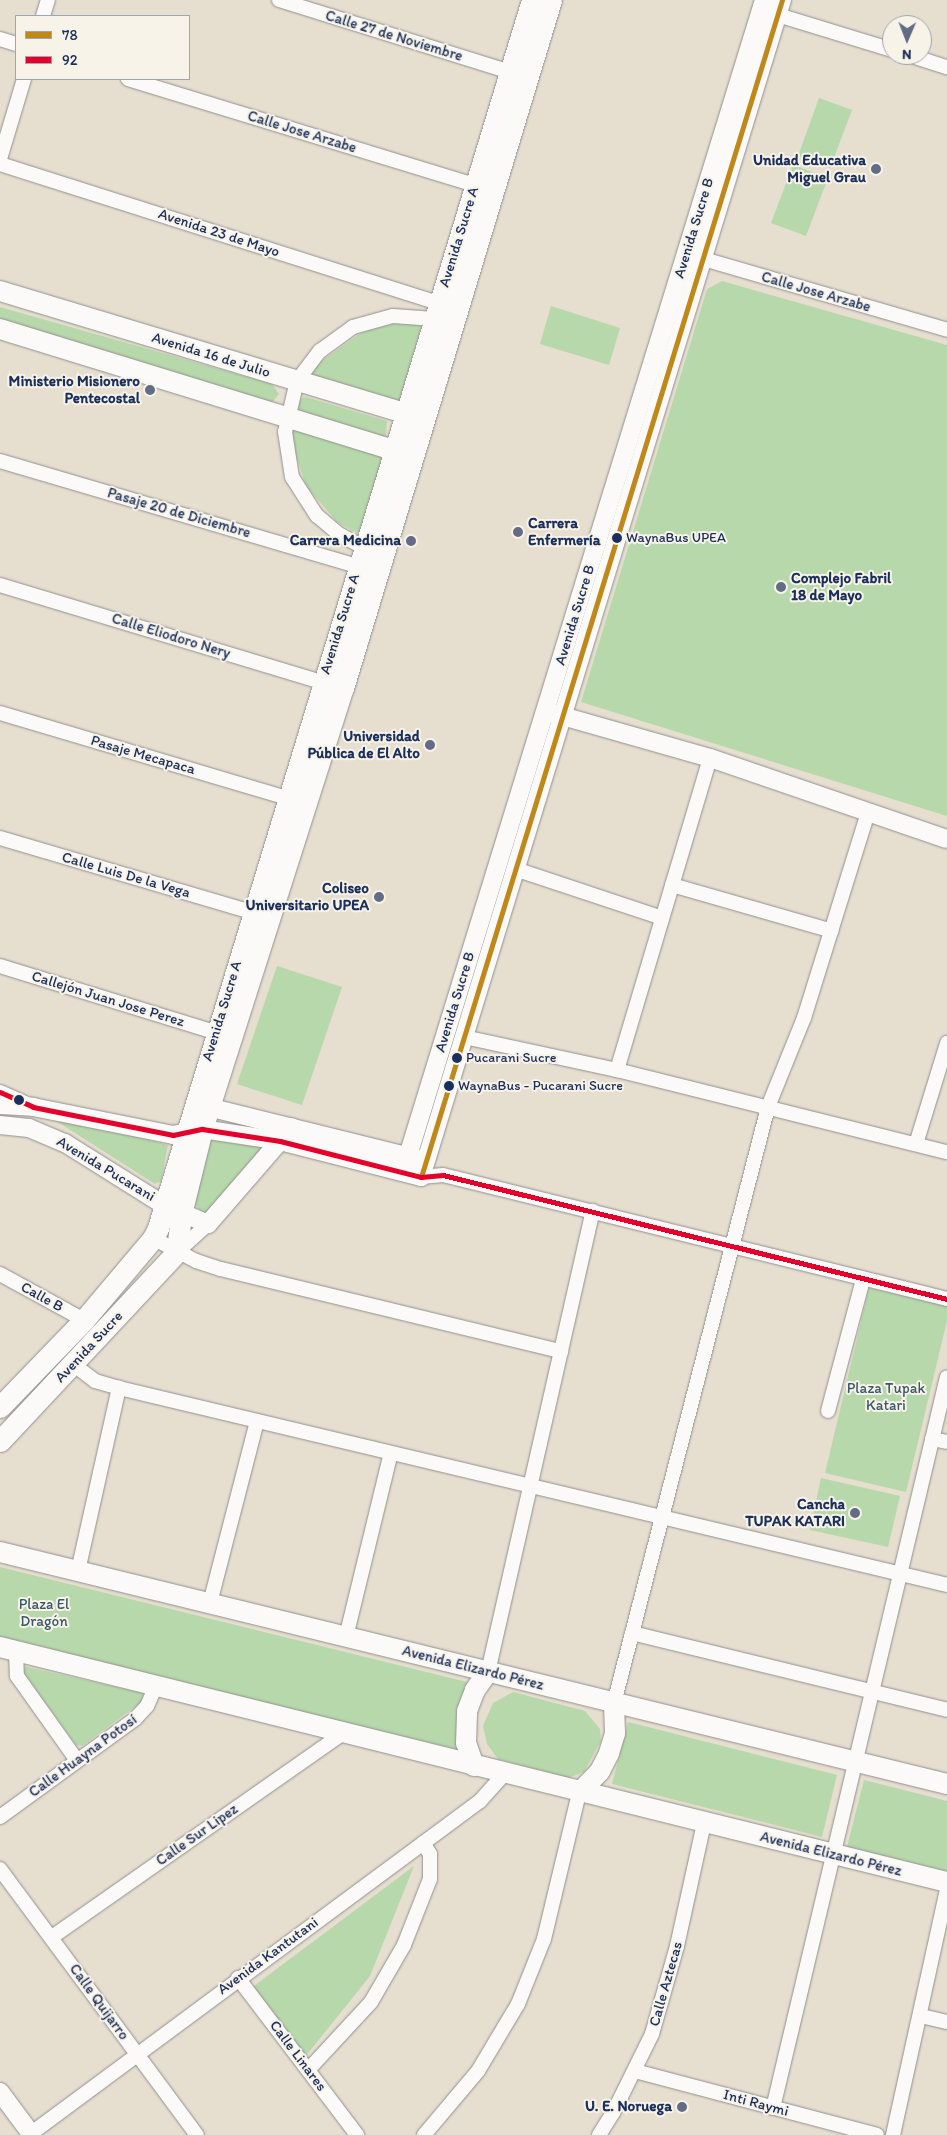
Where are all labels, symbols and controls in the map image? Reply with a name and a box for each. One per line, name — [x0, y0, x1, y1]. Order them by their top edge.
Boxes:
street label: Calle 27 de Noviembre — [323, 7, 465, 65]
legend — [15, 15, 190, 80]
north arrow — [882, 15, 932, 65]
text: 78 — [62, 26, 78, 44]
text: N — [902, 46, 912, 63]
text: 92 — [62, 51, 78, 69]
street label: Calle Jose Arzabe — [245, 107, 359, 157]
place label: Unidad Educativa Miguel Grau — [754, 151, 866, 186]
marker: Unidad Educativa Miguel Grau — [870, 163, 882, 175]
street label: Avenida Sucre B — [670, 176, 718, 280]
street label: Avenida Sucre A — [435, 185, 483, 289]
street label: Avenida 23 de Mayo — [156, 205, 282, 261]
street label: Calle Jose Arzabe — [759, 268, 873, 316]
street label: Avenida 16 de Julio — [150, 328, 272, 382]
place label: Ministerio Misionero Pentecostal — [9, 372, 140, 407]
marker: Ministerio Misionero Pentecostal — [144, 384, 156, 396]
street label: Pasaje 20 de Diciembre — [105, 484, 253, 542]
place label: Carrera Enfermería — [528, 514, 600, 549]
marker: Carrera Enfermería — [512, 526, 524, 538]
place label: WaynaBus UPEA — [626, 530, 726, 546]
place label: Carrera Medicina — [290, 532, 401, 550]
marker: WaynaBus UPEA — [612, 533, 622, 543]
marker: Carrera Medicina — [405, 535, 417, 547]
street label: Avenida Sucre B — [551, 563, 599, 667]
place label: Complejo Fabril 18 de Mayo — [791, 569, 891, 604]
street label: Avenida Sucre A — [316, 572, 364, 676]
marker: Complejo Fabril 18 de Mayo — [775, 581, 787, 593]
street label: Calle Eliodoro Nery — [109, 609, 233, 663]
place label: Universidad Pública de El Alto — [308, 727, 420, 762]
street label: Pasaje Mecapaca — [89, 732, 197, 778]
marker: Universidad Pública de El Alto — [424, 739, 436, 751]
street label: Calle Luis De la Vega — [60, 848, 192, 902]
place label: Coliseo Universitario UPEA — [246, 879, 369, 914]
marker: Coliseo Universitario UPEA — [373, 891, 385, 903]
street label: Avenida Sucre B — [431, 950, 479, 1054]
street label: Avenida Sucre A — [198, 959, 246, 1063]
street label: Callejón Juan Jose Perez — [30, 967, 186, 1031]
place label: Pucarani Sucre — [466, 1050, 557, 1066]
marker: Pucarani Sucre — [452, 1053, 462, 1063]
place label: WaynaBus - Pucarani Sucre — [458, 1078, 623, 1094]
marker: WaynaBus - Pucarani Sucre — [444, 1081, 454, 1091]
unlabelled marker — [14, 1095, 24, 1105]
street label: Avenida Pucarani — [53, 1133, 159, 1205]
street label: Calle B — [17, 1278, 67, 1316]
street label: Avenida Sucre — [51, 1308, 127, 1386]
park label: Plaza Tupak Katari — [848, 1379, 924, 1414]
place label: Cancha TUPAK KATARI — [743, 1495, 845, 1530]
marker: Cancha TUPAK KATARI — [849, 1507, 861, 1519]
park label: Plaza El Dragón — [19, 1595, 69, 1630]
street label: Avenida Elizardo Pérez — [400, 1642, 546, 1694]
street label: Calle Huayna Potosí — [26, 1711, 140, 1801]
street label: Calle Sur Lipez — [153, 1800, 241, 1870]
street label: Avenida Elizardo Pérez — [758, 1828, 904, 1880]
street label: Avenida Kantutani — [214, 1913, 322, 1999]
street label: Calle Aztecas — [645, 1940, 687, 2028]
street label: Calle Quijarro — [65, 1960, 133, 2044]
street label: Calle Linares — [266, 2017, 330, 2095]
street label: Inti Raymi — [722, 2086, 790, 2120]
place label: U. E. Noruega — [585, 2098, 672, 2116]
marker: U. E. Noruega — [676, 2101, 688, 2113]

